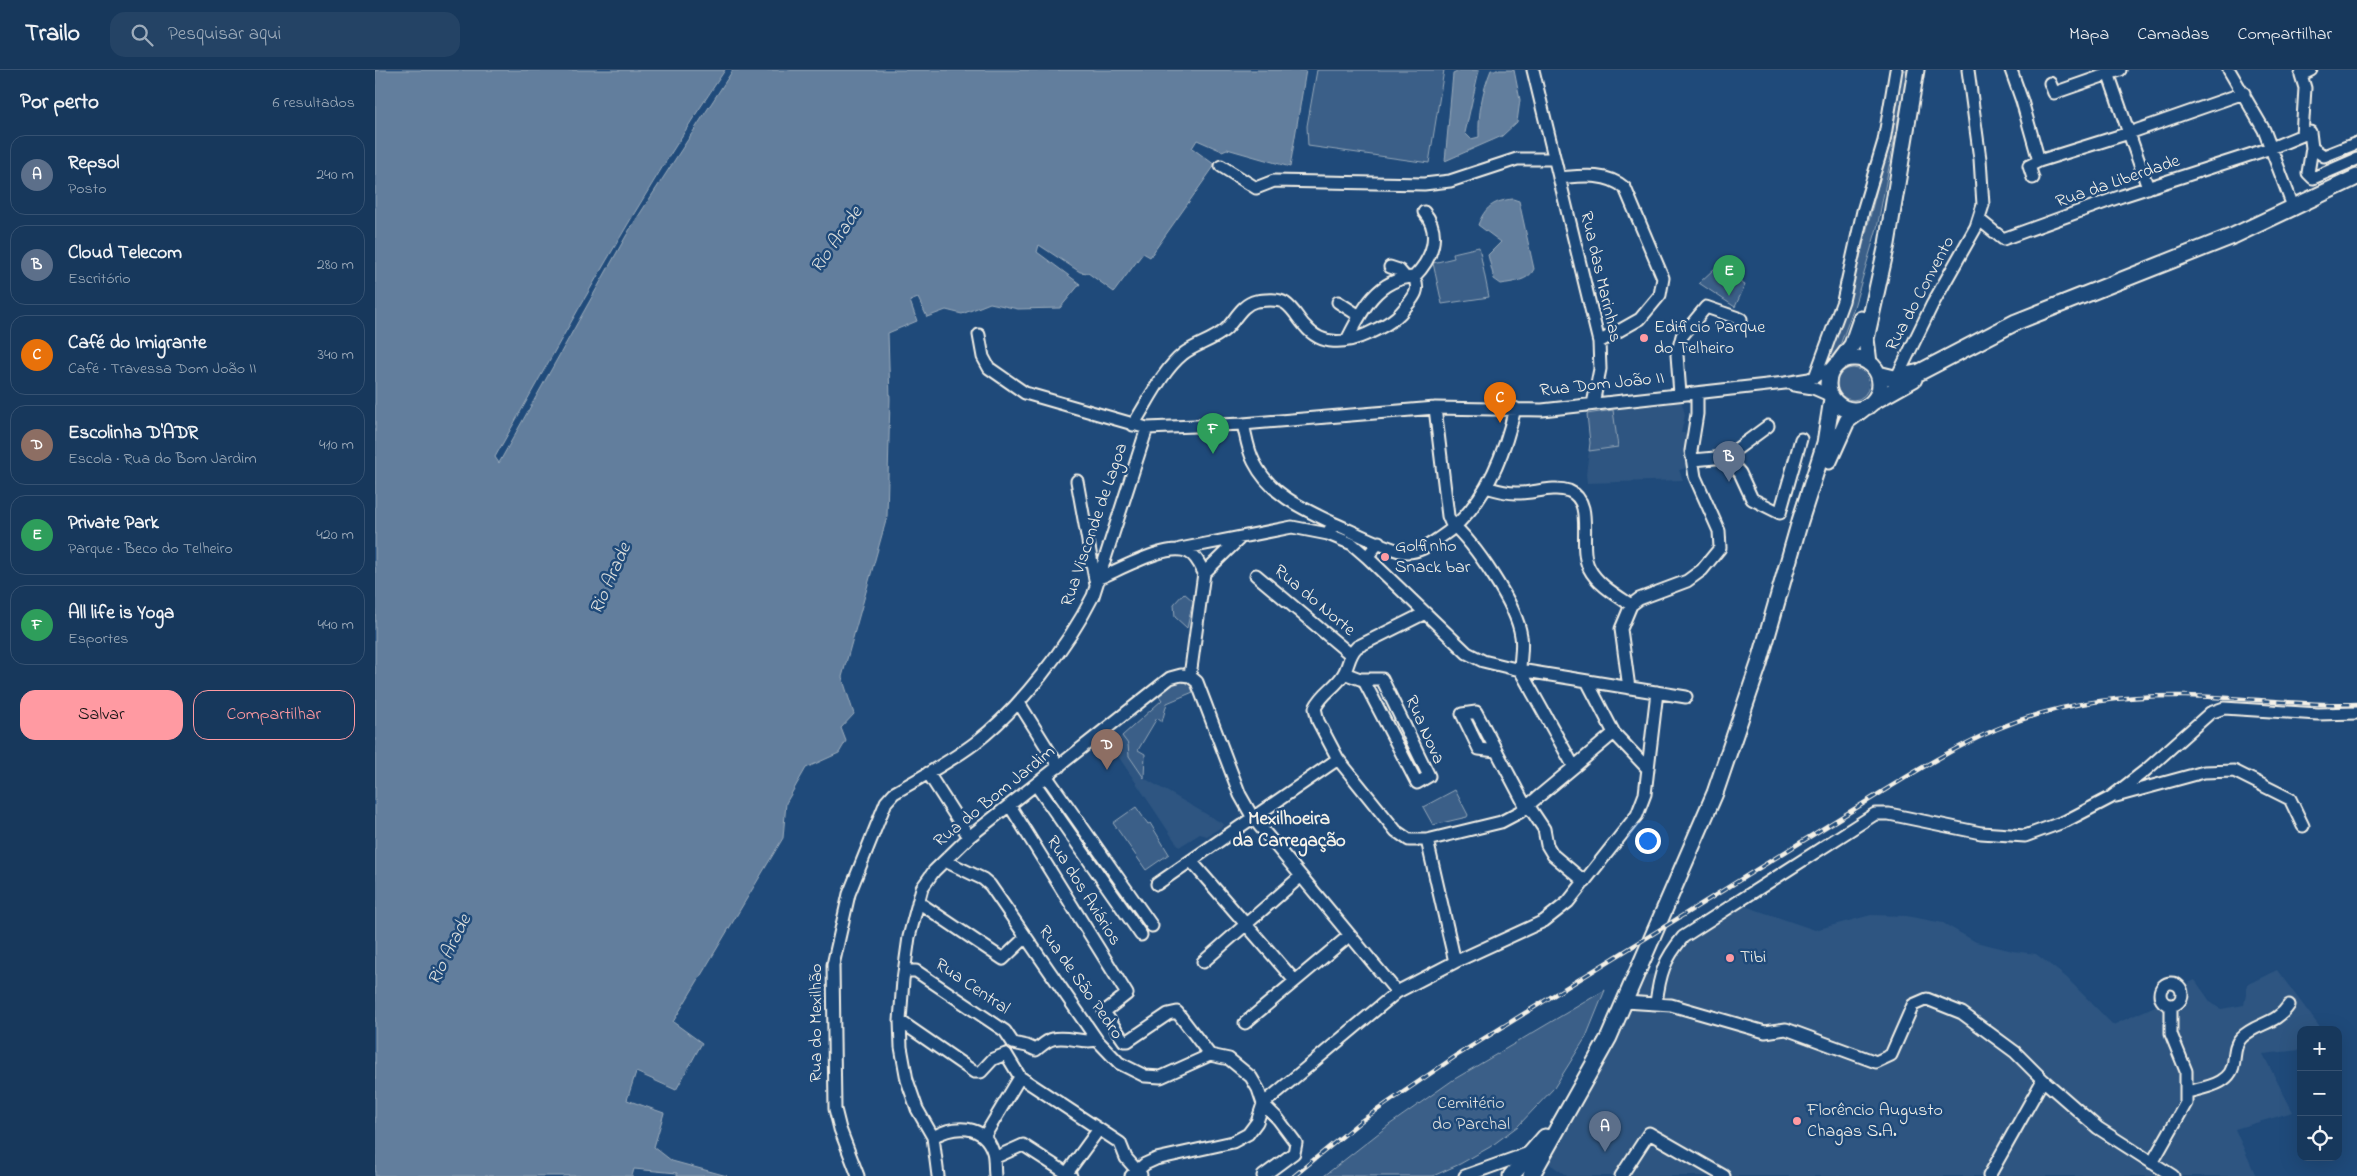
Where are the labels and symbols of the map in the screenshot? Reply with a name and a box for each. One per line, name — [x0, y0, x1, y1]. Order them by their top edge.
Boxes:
street label: Rua da Liberdade — [2052, 148, 2184, 215]
water label: Rio Arade — [804, 200, 871, 279]
street label: Rua das Marinhas — [1572, 209, 1628, 345]
street label: Rua do Convento — [1880, 232, 1962, 356]
pin: E — [1713, 255, 1745, 296]
place label: Edificio Parque do Telheiro — [1654, 315, 1766, 362]
marker: Edificio Parque do Telheiro — [1638, 332, 1650, 344]
street label: Rua Dom João II — [1538, 366, 1666, 404]
pin: C — [1484, 382, 1516, 423]
pin: F — [1197, 413, 1229, 454]
street label: Rua Visconde de Lagoa — [1055, 440, 1136, 611]
pin: B — [1713, 441, 1745, 482]
place label: Golfinho Snack bar — [1395, 534, 1471, 581]
water label: Rio Arade — [583, 538, 639, 619]
marker: Golfinho Snack bar — [1379, 551, 1391, 563]
street label: Rua do Norte — [1267, 559, 1361, 644]
street label: Rua Nova — [1397, 692, 1451, 768]
pin: D — [1091, 729, 1123, 770]
street label: Rua do Bom Jardim — [929, 740, 1061, 854]
district label: Mexilhoeira da Carregação — [1232, 806, 1346, 857]
your location — [1635, 828, 1661, 854]
street label: Rua dos Aviários — [1039, 831, 1127, 951]
water label: Rio Arade — [421, 909, 479, 990]
street label: Rua de São Pedro — [1031, 921, 1129, 1045]
place label: Tibi — [1740, 945, 1766, 971]
street label: Rua Central — [929, 952, 1015, 1022]
marker: Tibi — [1724, 952, 1736, 964]
street label: Rua do Mexilhão — [804, 964, 830, 1082]
park label: Cemitério do Parchal — [1432, 1091, 1510, 1138]
place label: Florêncio Augusto Chagas S.A. — [1806, 1098, 1943, 1146]
pin: A — [1589, 1111, 1621, 1152]
marker: Florêncio Augusto Chagas S.A. — [1791, 1115, 1803, 1127]

